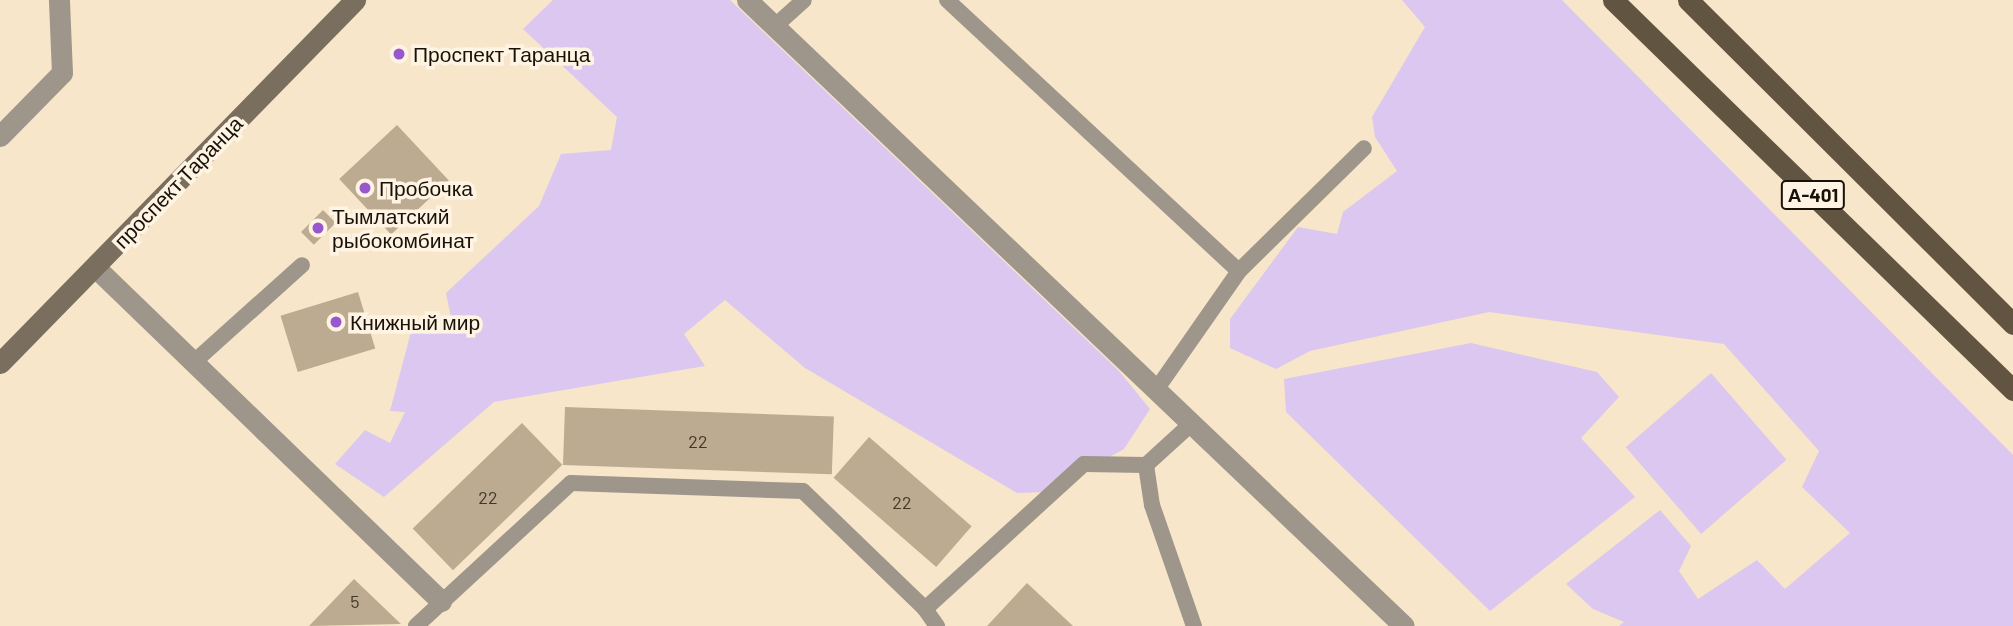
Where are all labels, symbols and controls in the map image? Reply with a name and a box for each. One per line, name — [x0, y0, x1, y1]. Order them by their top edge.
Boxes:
place label: Проспект Таранца — [413, 41, 590, 67]
marker: Проспект Таранца — [391, 46, 407, 62]
street label: проспект Таранца — [109, 111, 247, 253]
place label: Пробочка — [379, 175, 473, 201]
marker: Пробочка — [357, 180, 373, 196]
road number: А-401 — [1780, 180, 1846, 210]
place label: Тымлатский рыбокомбинат — [332, 203, 474, 253]
marker: Тымлатский рыбокомбинат — [310, 220, 326, 236]
place label: Книжный мир — [350, 309, 480, 335]
marker: Книжный мир — [328, 314, 344, 330]
house number: 22 — [688, 430, 708, 452]
house number: 22 — [478, 486, 498, 508]
house number: 22 — [892, 491, 912, 513]
house number: 5 — [350, 590, 360, 612]

